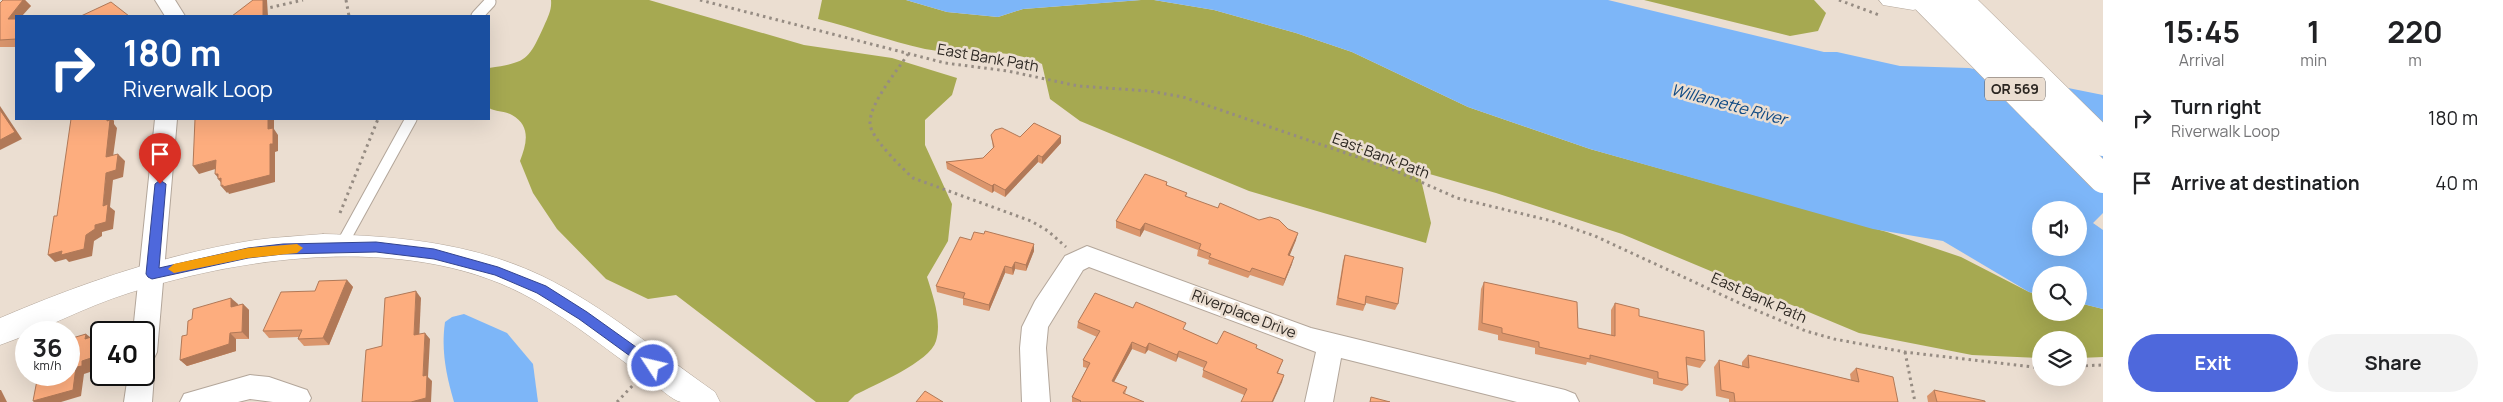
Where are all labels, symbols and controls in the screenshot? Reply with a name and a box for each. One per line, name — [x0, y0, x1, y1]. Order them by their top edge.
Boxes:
text: 15:45 — [2163, 11, 2240, 52]
text: 1 — [2307, 11, 2320, 52]
text: 220 — [2387, 11, 2443, 52]
text: 180 m — [123, 29, 221, 77]
icon: right — [40, 35, 105, 100]
street label: East Bank Path — [936, 38, 1041, 77]
text: Arrival — [2179, 49, 2224, 71]
text: min — [2300, 49, 2327, 71]
text: m — [2408, 49, 2422, 71]
text: Riverwalk Loop — [123, 74, 273, 104]
water label: Willamette River — [1669, 78, 1791, 131]
road number: OR 569 — [1985, 78, 2045, 100]
text: Turn right — [2171, 94, 2261, 120]
icon: right — [2128, 104, 2156, 132]
text: 180 m — [2428, 105, 2478, 131]
text: Riverwalk Loop — [2171, 120, 2280, 142]
street label: East Bank Path — [1330, 127, 1433, 184]
pin — [139, 133, 181, 184]
icon: arrive — [146, 140, 174, 168]
icon: arrive — [2128, 169, 2156, 197]
text: Arrive at destination — [2171, 170, 2360, 196]
text: 40 m — [2435, 170, 2478, 196]
map controls — [2032, 201, 2087, 386]
button: sound — [2032, 201, 2087, 256]
button: search — [2032, 266, 2087, 321]
street label: East Bank Path — [1708, 267, 1810, 328]
street label: Riverplace Drive — [1189, 284, 1300, 343]
speed limit sign: 40 — [90, 321, 155, 386]
text: 36 — [32, 330, 63, 365]
button: layers — [2032, 331, 2087, 386]
button: Exit — [2128, 334, 2298, 392]
button: Share — [2308, 334, 2478, 392]
position arrow — [626, 339, 678, 391]
text: km/h — [34, 357, 61, 374]

